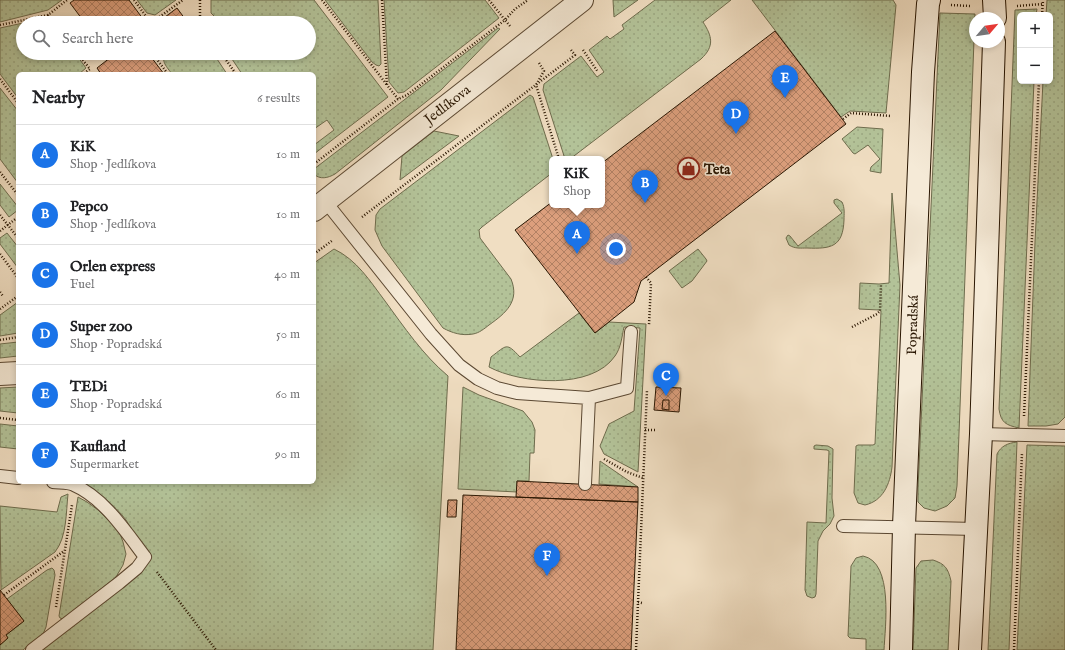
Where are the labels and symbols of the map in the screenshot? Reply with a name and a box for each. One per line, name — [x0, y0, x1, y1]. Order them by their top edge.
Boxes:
north arrow — [969, 12, 1005, 48]
pin: E — [772, 65, 798, 98]
street label: Jedlíkova — [419, 81, 475, 130]
pin: D — [723, 101, 749, 134]
shop icon: Teta — [676, 156, 702, 182]
place label: Teta — [703, 161, 731, 179]
pin: B — [632, 170, 658, 203]
pin: A — [564, 221, 590, 254]
your location — [606, 239, 626, 259]
street label: Popradská — [903, 294, 923, 355]
pin: C — [653, 363, 679, 396]
pin: F — [534, 543, 560, 576]

